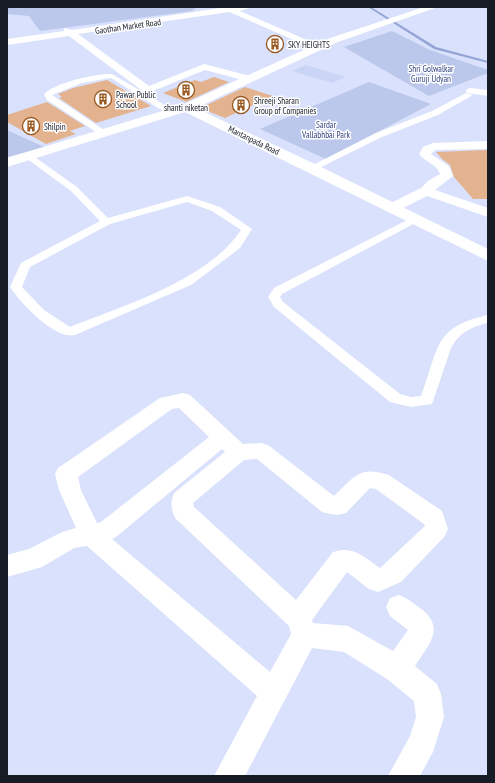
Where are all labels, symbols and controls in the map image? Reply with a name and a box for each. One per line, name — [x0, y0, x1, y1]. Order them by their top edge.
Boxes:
street label: Gaothan Market Road — [94, 16, 162, 36]
building icon: SKY HEIGHTS — [265, 34, 285, 54]
place label: SKY HEIGHTS — [288, 39, 330, 50]
park label: Shri Golwalkar Guruji Udyan — [408, 63, 454, 85]
building icon: shanti niketan — [176, 80, 196, 100]
building icon: Pawar Public School — [93, 89, 113, 109]
place label: Pawar Public School — [116, 89, 156, 110]
building icon: Shreeji Sharan Group of Companies — [231, 95, 251, 115]
place label: Shreeji Sharan Group of Companies — [254, 95, 316, 116]
place label: shanti niketan — [164, 102, 208, 113]
building icon: Shilpin — [21, 116, 41, 136]
park label: Sardar Vallabhbai Park — [301, 119, 350, 140]
place label: Shilpin — [44, 121, 66, 132]
street label: Mantanpada Road — [227, 123, 281, 157]

